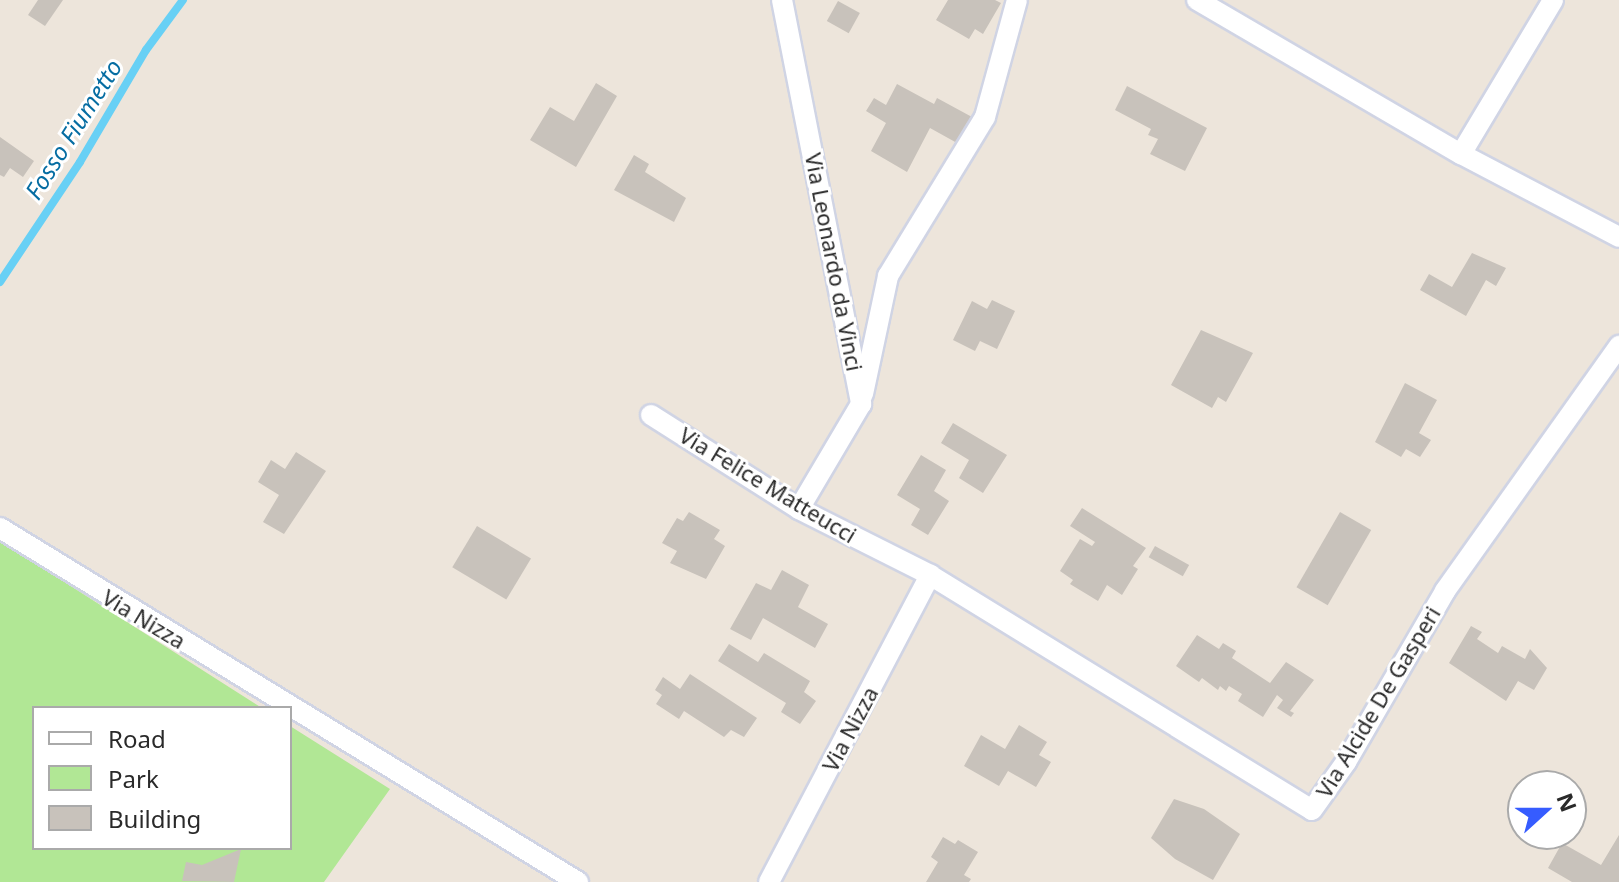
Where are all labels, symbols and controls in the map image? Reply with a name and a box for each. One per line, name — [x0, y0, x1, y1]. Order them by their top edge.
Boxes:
water label: Fosso Fiumetto — [19, 54, 127, 204]
street label: Via Leonardo da Vinci — [800, 151, 868, 373]
street label: Via Felice Matteucci — [675, 422, 861, 548]
street label: Via Nizza — [98, 584, 190, 654]
street label: Via Alcide De Gasperi — [1310, 602, 1446, 802]
street label: Via Nizza — [817, 682, 883, 776]
legend — [32, 706, 292, 850]
text: Road — [108, 722, 166, 755]
text: Park — [108, 762, 159, 795]
north arrow — [1507, 770, 1587, 850]
text: N — [1550, 788, 1585, 816]
text: Building — [108, 802, 201, 835]

